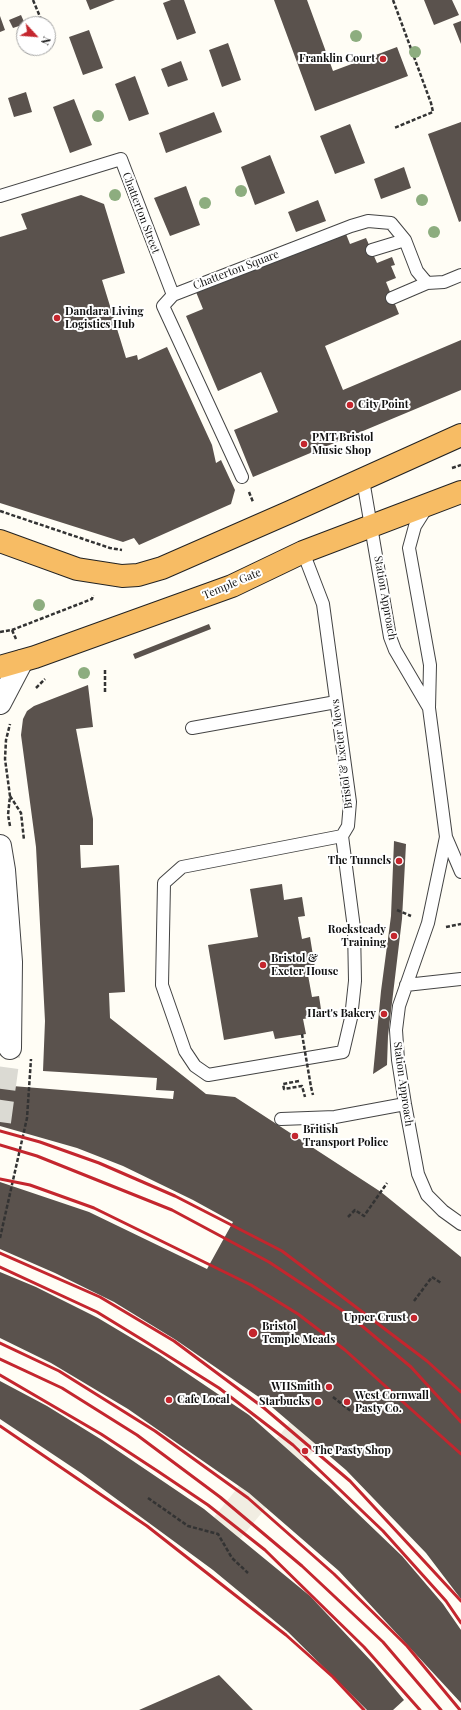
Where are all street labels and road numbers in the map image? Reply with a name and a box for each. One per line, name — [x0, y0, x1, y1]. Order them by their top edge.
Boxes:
street label: Chatterton Street — [119, 170, 163, 256]
street label: Chatterton Square — [191, 248, 281, 292]
street label: Station Approach — [371, 555, 399, 641]
street label: Temple Gate — [201, 566, 263, 602]
street label: Bristol & Exeter Mews — [329, 698, 355, 810]
street label: Station Approach — [391, 1041, 415, 1127]

